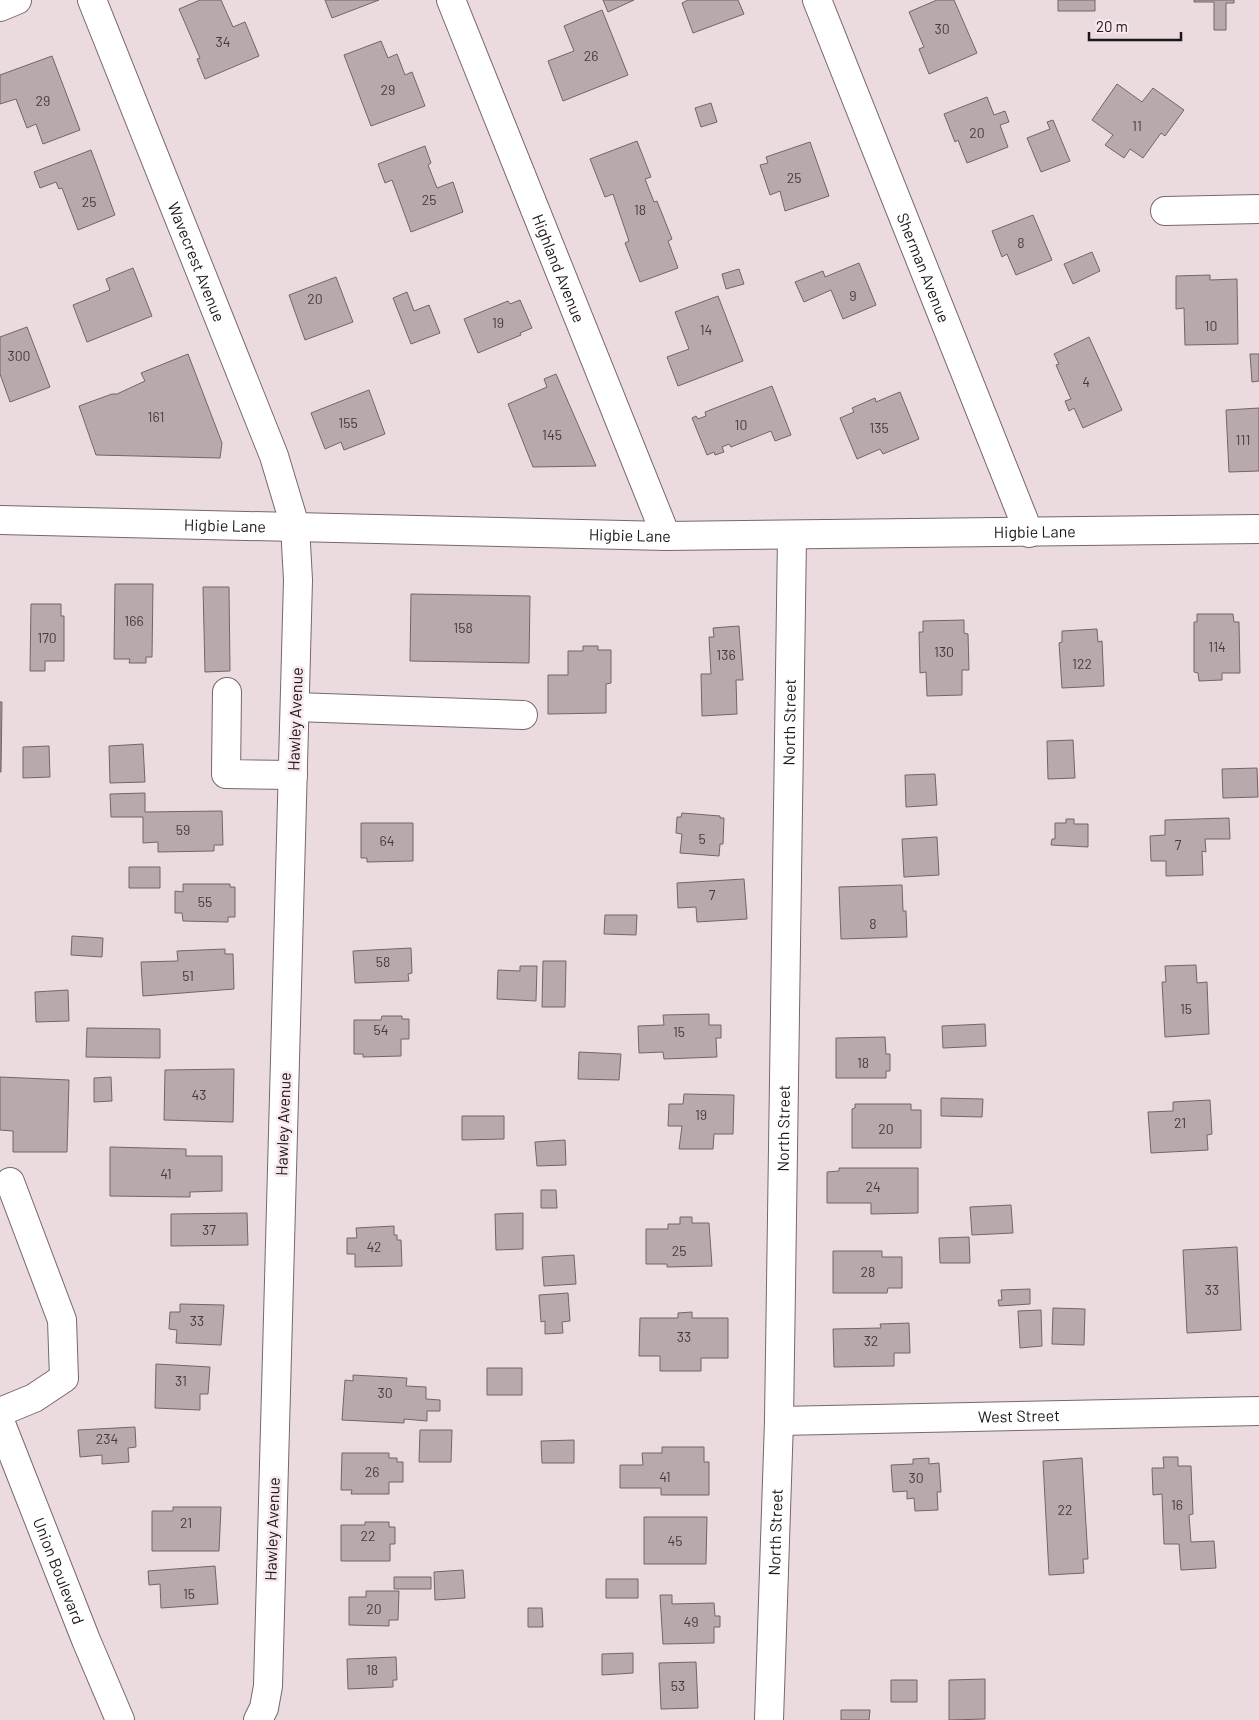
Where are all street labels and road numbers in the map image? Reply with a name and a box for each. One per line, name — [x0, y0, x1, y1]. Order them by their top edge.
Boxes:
street label: Wavecrest Avenue — [165, 199, 229, 324]
street label: Sherman Avenue — [894, 210, 954, 325]
street label: Highland Avenue — [529, 211, 589, 325]
street label: Higbie Lane — [184, 514, 266, 535]
street label: Higbie Lane — [994, 521, 1076, 541]
street label: Higbie Lane — [589, 524, 671, 545]
street label: Hawley Avenue — [283, 667, 306, 771]
street label: North Street — [779, 679, 799, 766]
street label: Hawley Avenue — [271, 1072, 294, 1176]
street label: North Street — [773, 1085, 793, 1172]
street label: West Street — [978, 1405, 1060, 1426]
street label: Hawley Avenue — [260, 1477, 283, 1581]
street label: North Street — [764, 1488, 786, 1576]
street label: Union Boulevard — [30, 1515, 89, 1627]

